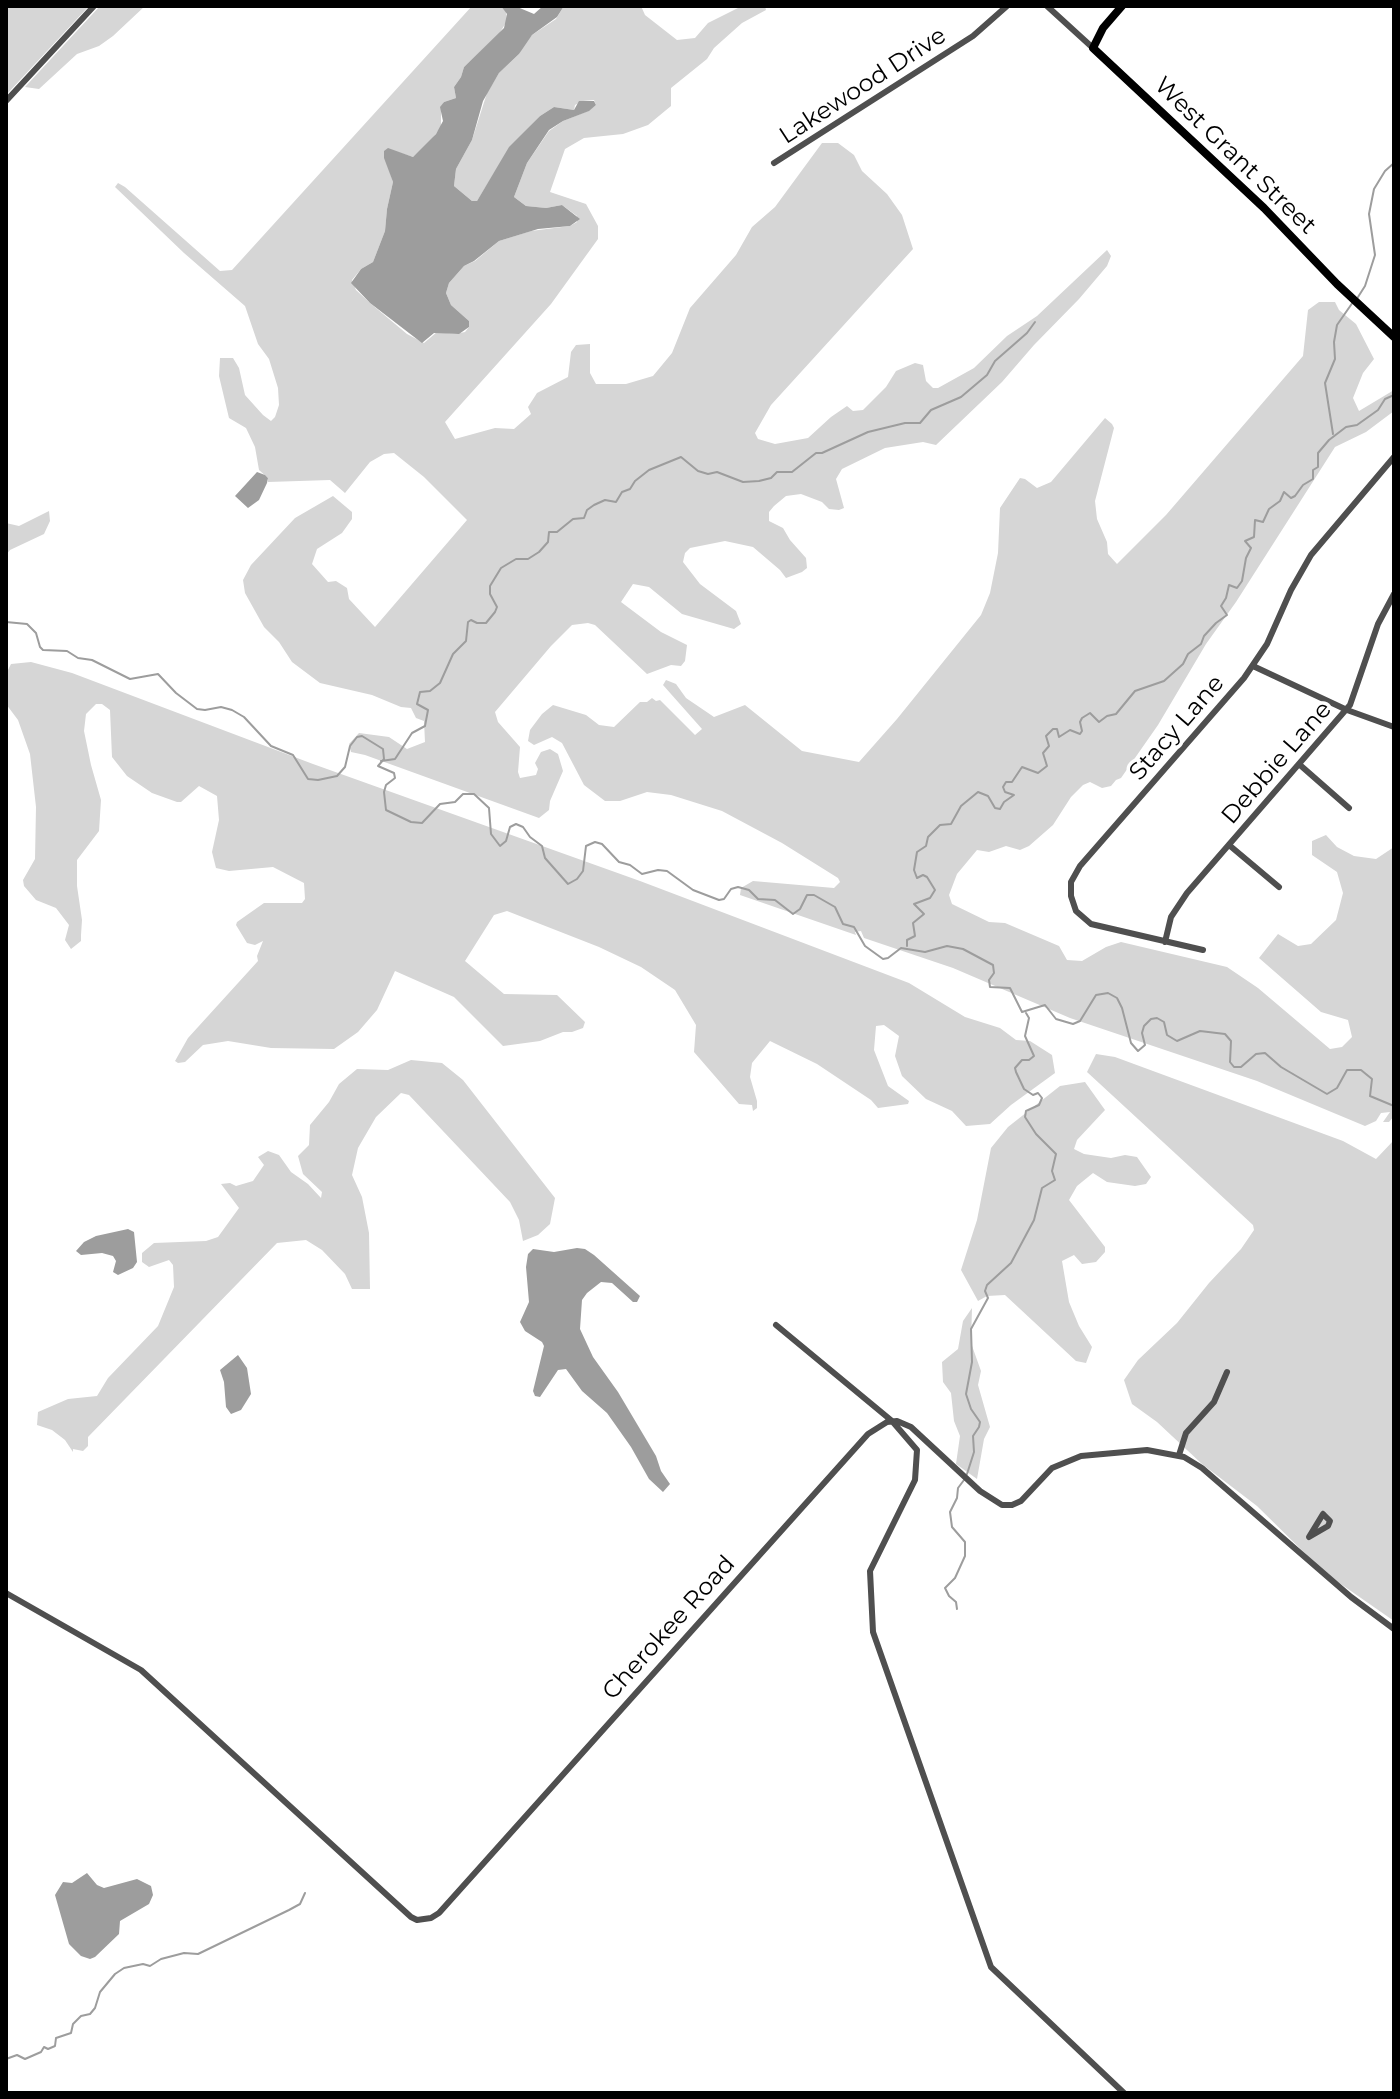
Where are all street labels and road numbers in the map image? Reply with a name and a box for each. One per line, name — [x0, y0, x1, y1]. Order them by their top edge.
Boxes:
street label: Lakewood Drive — [774, 21, 952, 151]
street label: West Grant Street — [1148, 71, 1322, 241]
street label: Stacy Lane — [1124, 670, 1230, 786]
street label: Debbie Lane — [1216, 696, 1338, 830]
street label: Cherokee Road — [597, 1550, 741, 1706]

